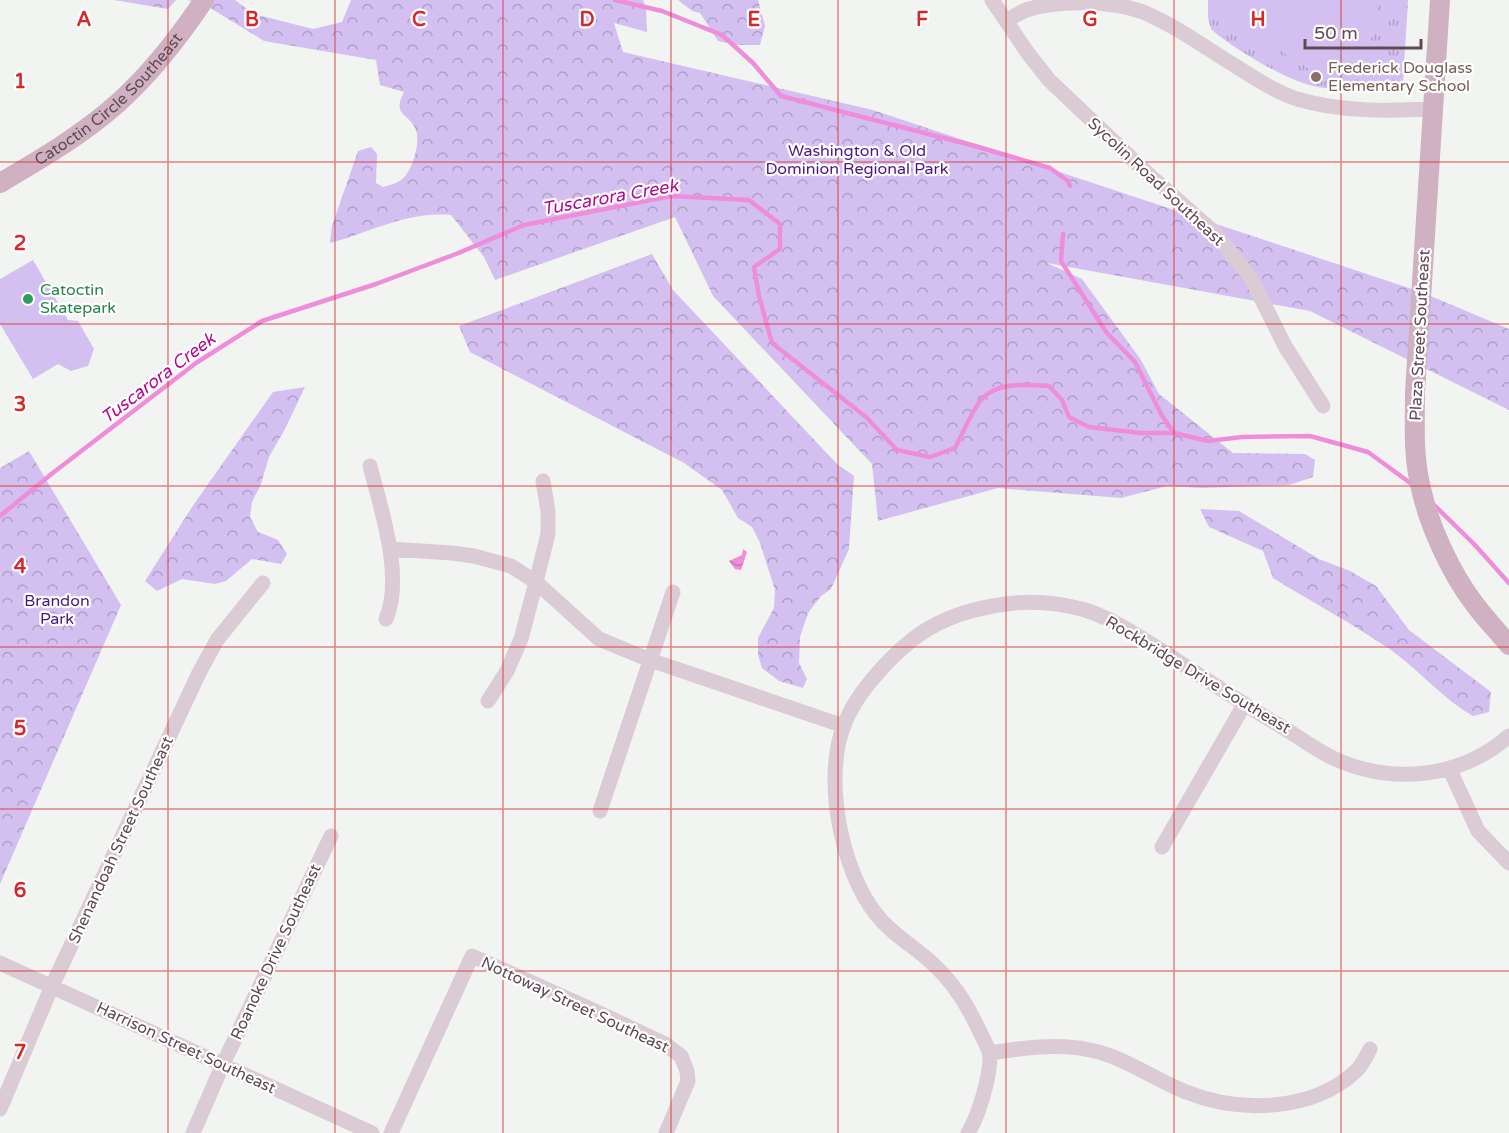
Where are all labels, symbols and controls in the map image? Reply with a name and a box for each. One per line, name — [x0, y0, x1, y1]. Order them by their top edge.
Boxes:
text: A — [77, 8, 92, 32]
text: B — [245, 8, 259, 32]
text: C — [412, 8, 426, 32]
text: D — [579, 8, 595, 32]
text: E — [748, 8, 761, 32]
text: F — [916, 8, 928, 32]
text: G — [1082, 8, 1098, 32]
text: H — [1250, 8, 1266, 32]
scale bar — [1305, 12, 1420, 50]
text: 50 m — [1314, 22, 1358, 44]
street label: Catoctin Circle Southeast — [31, 29, 187, 170]
place label: Frederick Douglass Elementary School — [1328, 58, 1473, 96]
text: 1 — [14, 70, 26, 94]
marker: Frederick Douglass Elementary School — [1309, 70, 1323, 84]
street label: Sycolin Road Southeast — [1084, 114, 1228, 250]
park label: Washington & Old Dominion Regional Park — [766, 141, 949, 179]
water label: Tuscarora Creek — [540, 174, 681, 220]
text: 2 — [14, 232, 26, 256]
street label: Plaza Street Southeast — [1406, 249, 1434, 421]
place label: Catoctin Skatepark — [40, 280, 116, 318]
marker: Catoctin Skatepark — [21, 292, 35, 306]
water label: Tuscarora Creek — [96, 327, 221, 428]
text: 3 — [14, 393, 26, 417]
text: 4 — [14, 555, 27, 579]
park label: Brandon Park — [24, 591, 90, 629]
street label: Rockbridge Drive Southeast — [1102, 612, 1294, 738]
text: 5 — [14, 717, 26, 741]
street label: Shenandoah Street Southeast — [64, 733, 178, 947]
street label: Roanoke Drive Southeast — [226, 861, 326, 1043]
text: 6 — [14, 879, 26, 903]
street label: Nottoway Street Southeast — [478, 953, 672, 1057]
street label: Harrison Street Southeast — [93, 998, 279, 1098]
text: 7 — [14, 1041, 26, 1065]

